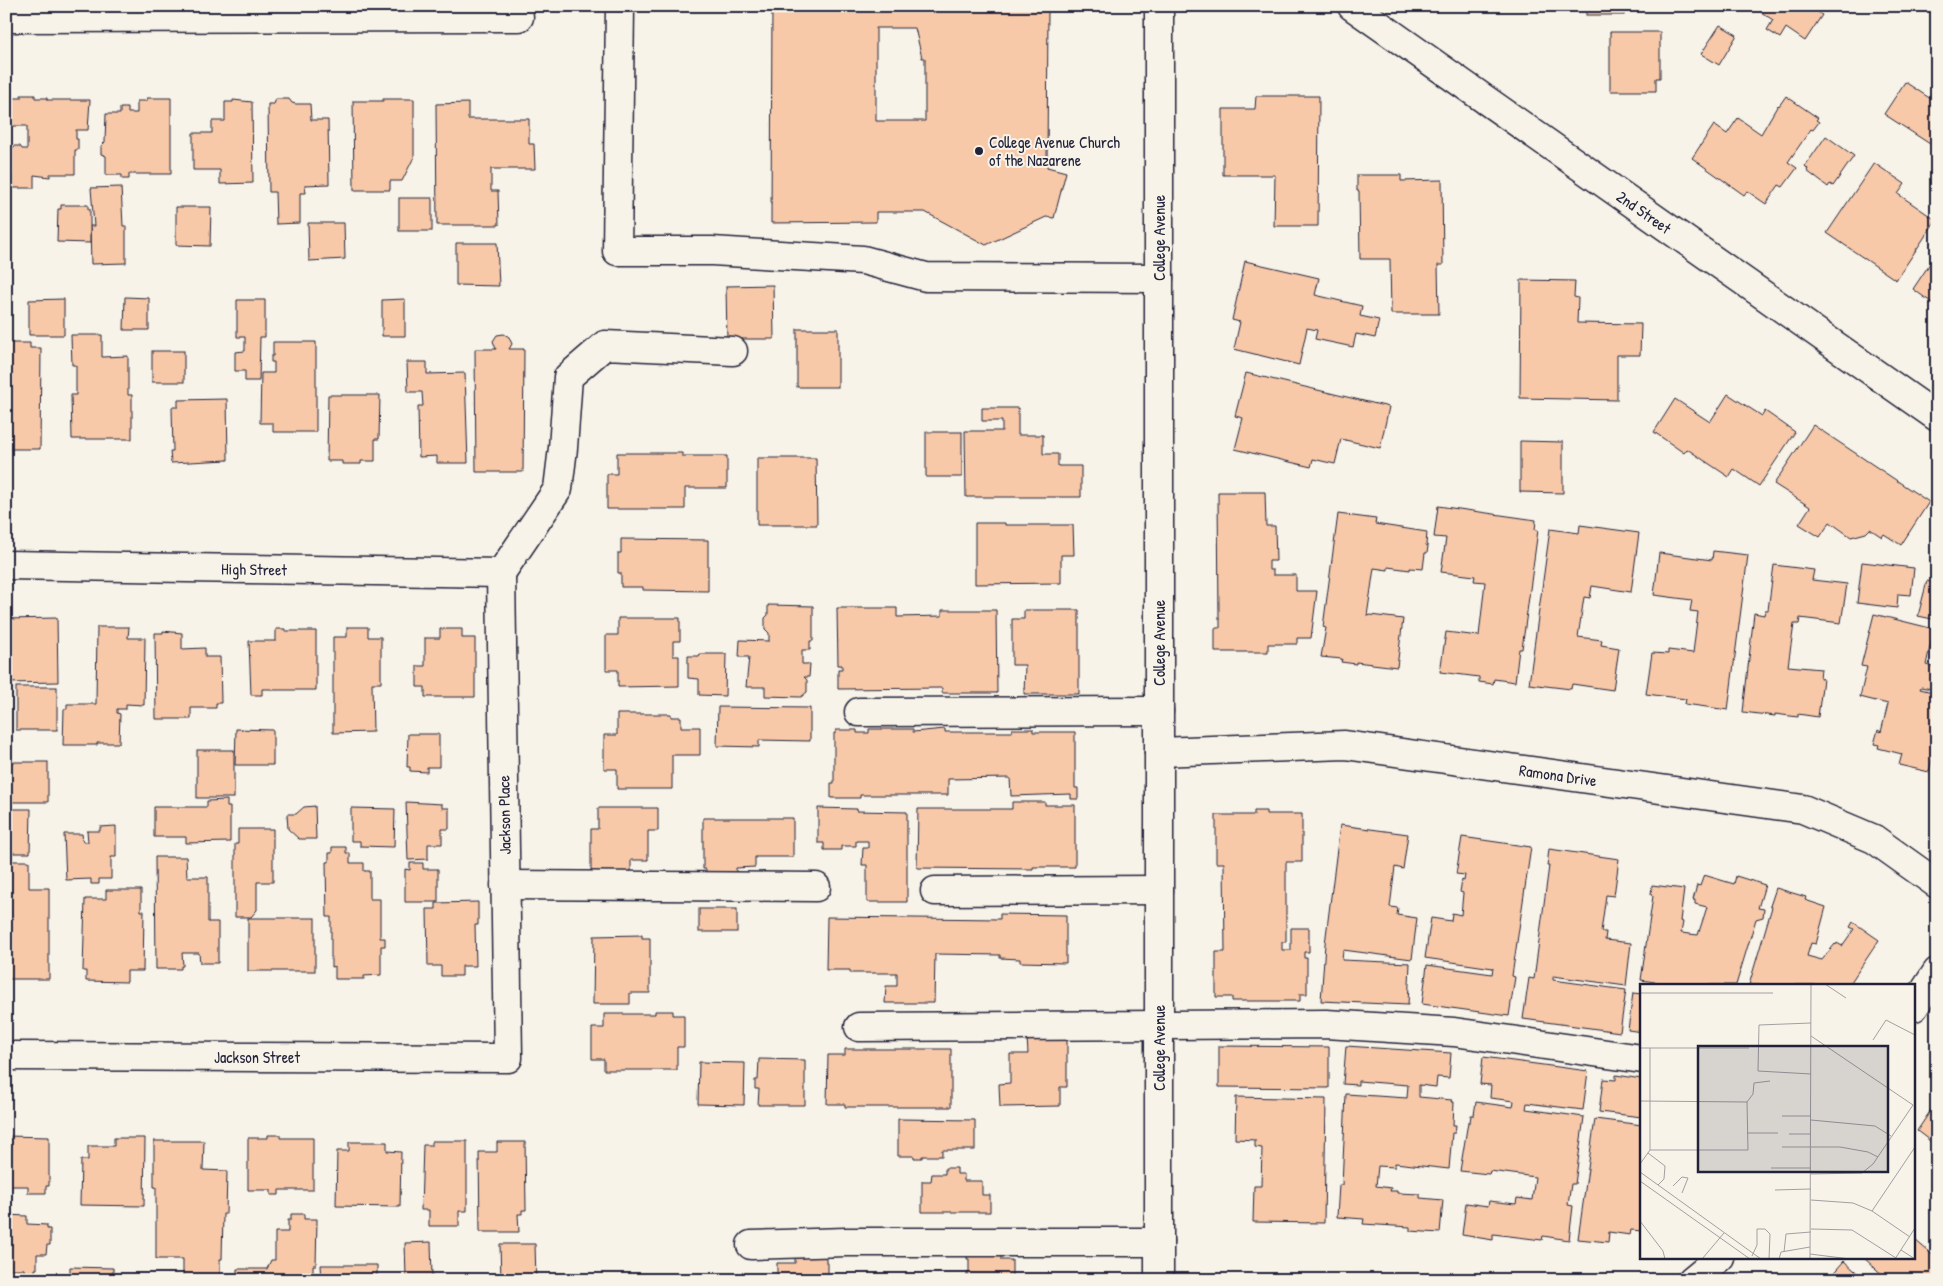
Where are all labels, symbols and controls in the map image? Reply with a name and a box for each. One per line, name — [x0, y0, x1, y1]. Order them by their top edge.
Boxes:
place label: College Avenue Church of the Nazarene — [989, 131, 1120, 171]
marker: College Avenue Church of the Nazarene — [973, 145, 985, 157]
street label: 2nd Street — [1612, 185, 1676, 239]
street label: College Avenue — [1148, 194, 1170, 281]
street label: High Street — [221, 557, 288, 581]
street label: College Avenue — [1148, 599, 1170, 686]
street label: Ramona Drive — [1518, 759, 1599, 791]
street label: Jackson Place — [492, 775, 516, 855]
inset map — [1640, 984, 1916, 1258]
street label: College Avenue — [1148, 1004, 1170, 1091]
street label: Jackson Street — [214, 1046, 300, 1068]

